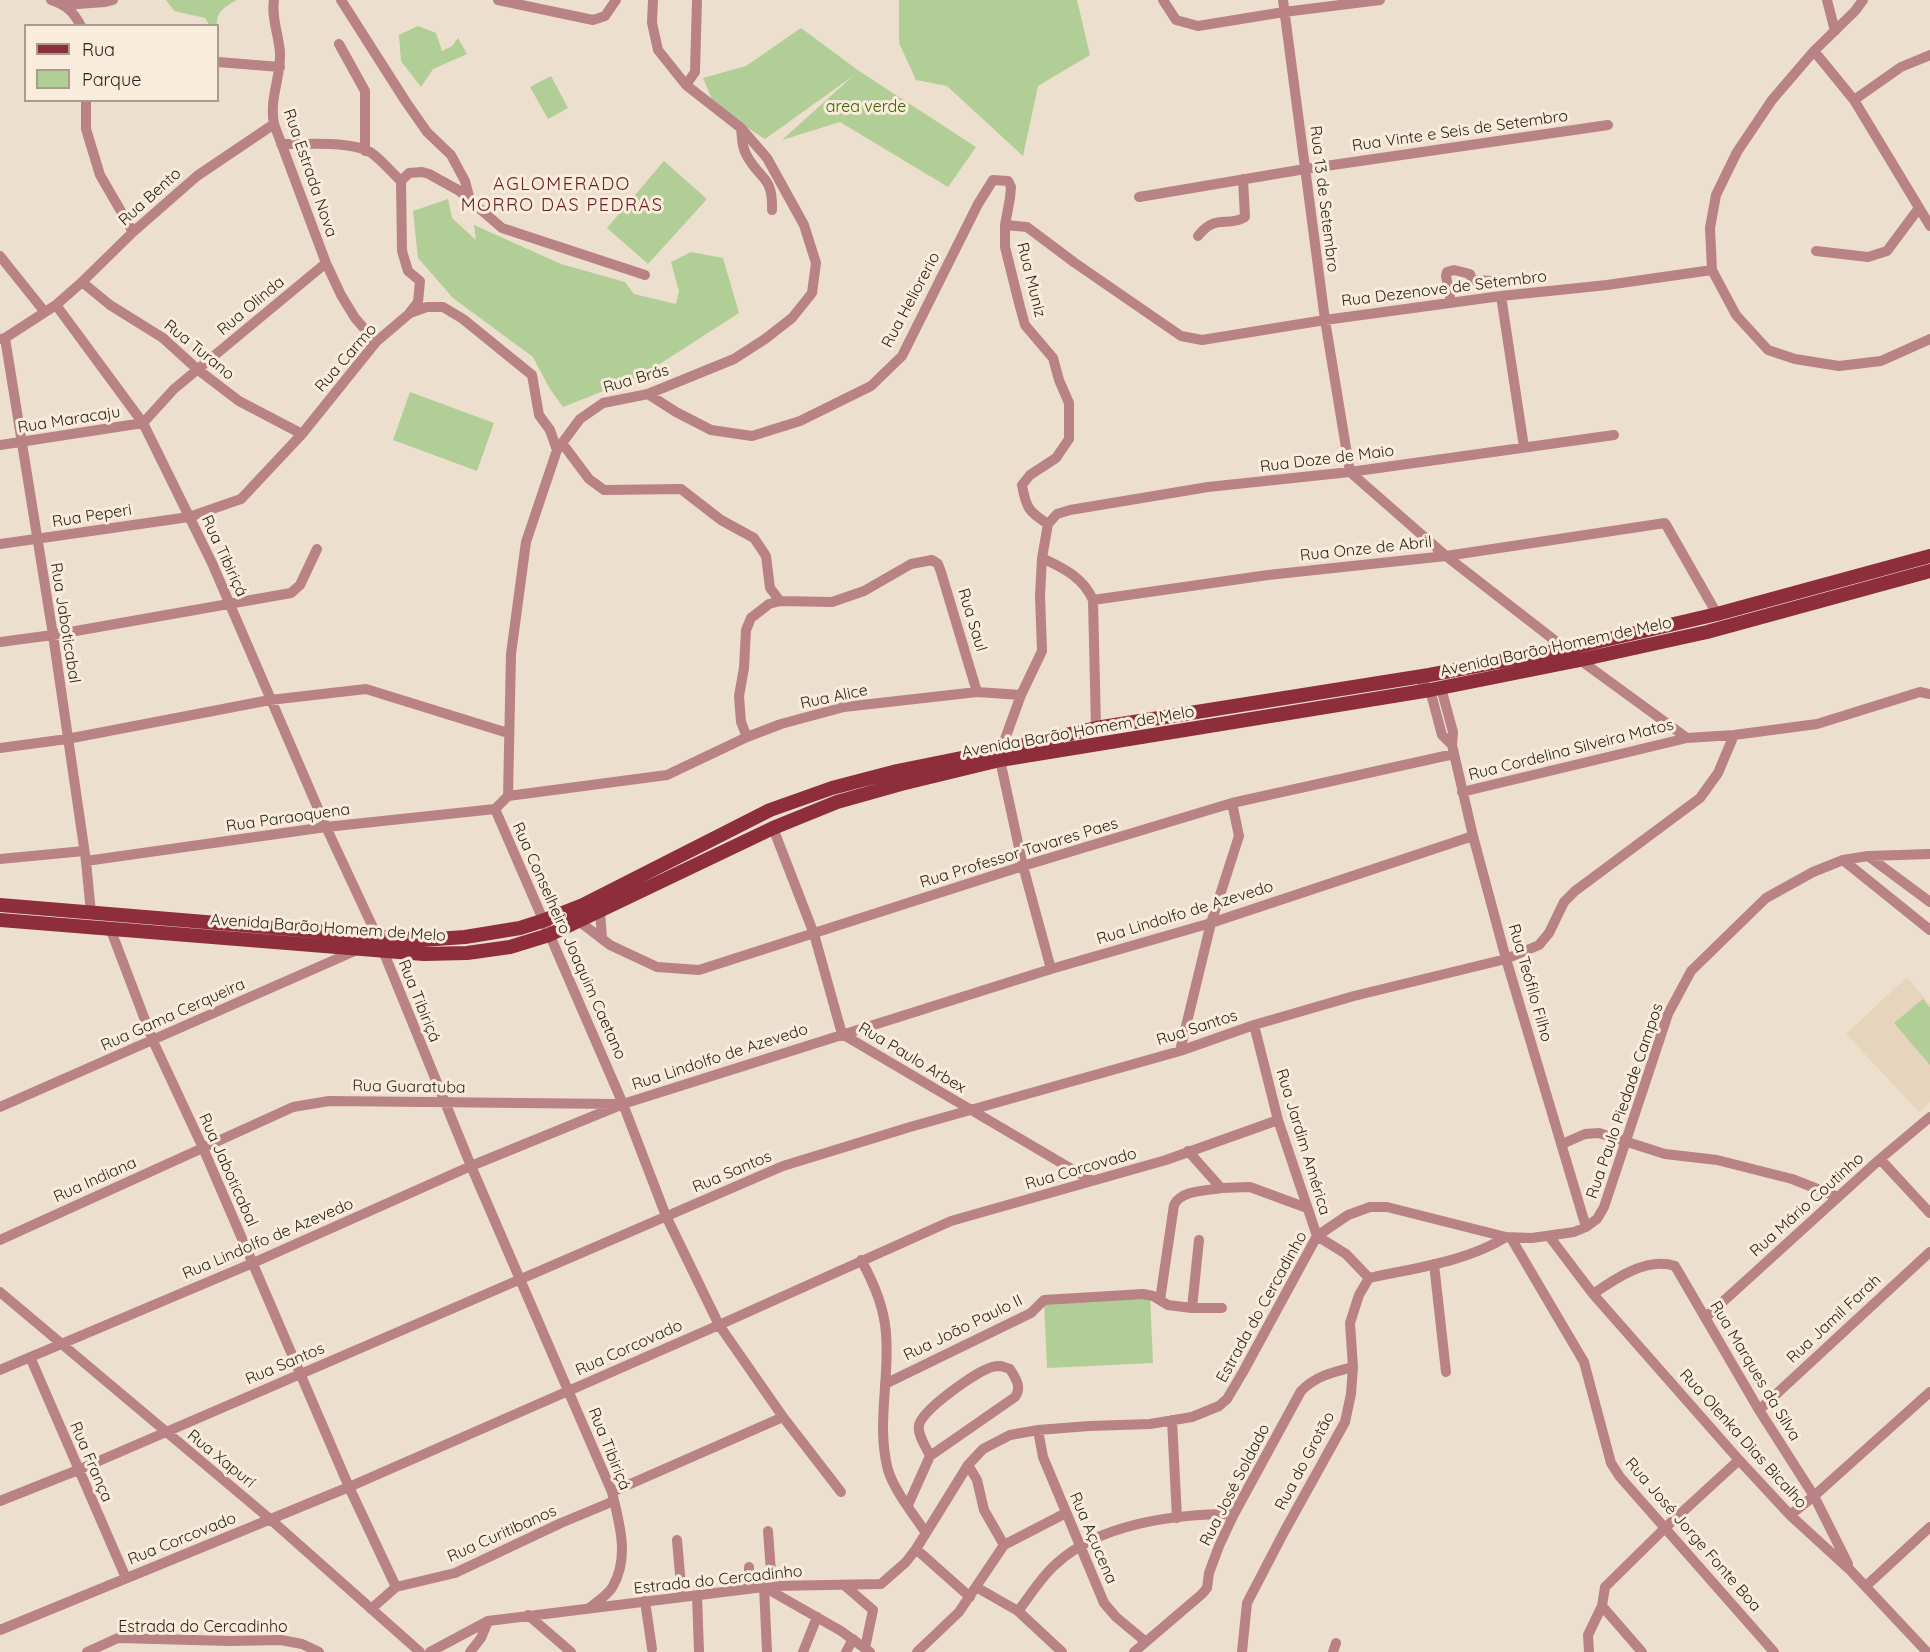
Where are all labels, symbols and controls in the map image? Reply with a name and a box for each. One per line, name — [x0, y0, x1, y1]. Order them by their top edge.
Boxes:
legend — [24, 24, 219, 102]
text: Rua — [82, 38, 115, 61]
text: Parque — [82, 68, 141, 91]
park label: area verde — [826, 97, 906, 117]
street label: Rua Estrada Nova — [279, 106, 341, 240]
street label: Rua Vinte e Seis de Setembro — [1351, 106, 1569, 156]
street label: Rua 13 de Setembro — [1305, 125, 1343, 273]
street label: Rua Bento — [115, 164, 185, 230]
district label: AGLOMERADO MORRO DAS PEDRAS — [461, 174, 663, 216]
street label: Rua Muniz — [1012, 241, 1050, 319]
street label: Rua Heliorerio — [878, 249, 944, 351]
street label: Rua Dezenove de Setembro — [1340, 267, 1548, 311]
street label: Rua Olinda — [214, 272, 288, 340]
street label: Rua Turano — [160, 316, 238, 384]
street label: Rua Carmo — [311, 320, 381, 396]
street label: Rua Brás — [601, 360, 671, 398]
street label: Rua Maracaju — [16, 402, 122, 438]
street label: Rua Doze de Maio — [1259, 441, 1395, 477]
street label: Rua Peperi — [51, 500, 133, 532]
street label: Rua Tibiriçá — [197, 512, 251, 600]
street label: Rua Onze de Abril — [1299, 533, 1433, 565]
street label: Rua Jaboticabal — [46, 561, 84, 685]
street label: Rua Saul — [953, 586, 991, 654]
street label: Avenida Barão Homem de Melo — [1439, 613, 1673, 681]
street label: Rua Alice — [798, 680, 870, 714]
street label: Avenida Barão Homem de Melo — [960, 702, 1196, 762]
street label: Rua Cordelina Silveira Matos — [1466, 715, 1676, 785]
street label: Rua Paraoquena — [225, 800, 351, 836]
street label: Rua Professor Tavares Paes — [918, 814, 1120, 892]
street label: Rua Conselheiro Joaquim Caetano — [508, 819, 630, 1063]
street label: Rua Lindolfo de Azevedo — [1094, 877, 1276, 949]
street label: Avenida Barão Homem de Melo — [210, 910, 446, 946]
street label: Rua Teófilo Filho — [1504, 922, 1556, 1044]
street label: Rua Tibiriçá — [394, 957, 444, 1045]
street label: Rua Gama Cerqueira — [98, 975, 248, 1055]
street label: Rua Paulo Piedade Campos — [1582, 1001, 1668, 1201]
street label: Rua Santos — [1154, 1006, 1240, 1050]
street label: Rua Paulo Arbex — [855, 1018, 969, 1098]
street label: Rua Lindolfo de Azevedo — [630, 1019, 810, 1095]
street label: Rua Jardim América — [1272, 1067, 1334, 1217]
street label: Rua Guaratuba — [352, 1076, 466, 1098]
street label: Rua Jaboticabal — [194, 1110, 262, 1230]
street label: Rua Corcovado — [1023, 1144, 1139, 1194]
street label: Rua Santos — [690, 1147, 774, 1197]
street label: Rua Mário Coutinho — [1746, 1149, 1868, 1261]
street label: Rua Indiana — [51, 1153, 139, 1207]
street label: Rua Lindolfo de Azevedo — [180, 1194, 356, 1284]
street label: Estrada do Cercadinho — [1212, 1228, 1312, 1386]
street label: Rua Jamil Farah — [1783, 1270, 1885, 1368]
street label: Rua João Paulo II — [900, 1291, 1026, 1365]
street label: Rua Marques da Silva — [1706, 1298, 1804, 1444]
street label: Rua Corcovado — [573, 1316, 685, 1380]
street label: Rua Santos — [243, 1339, 327, 1389]
street label: Rua Olenka Dias Bicalho — [1675, 1365, 1811, 1513]
street label: Rua Tibiriçá — [584, 1405, 634, 1493]
street label: Rua do Grotão — [1271, 1408, 1339, 1514]
street label: Rua França — [65, 1419, 117, 1505]
street label: Rua José Soldado — [1196, 1421, 1274, 1549]
street label: Rua Xapurí — [183, 1426, 259, 1492]
street label: Rua José Jorge Fonte Boa — [1621, 1454, 1765, 1616]
street label: Rua Açucena — [1065, 1489, 1121, 1587]
street label: Rua Curitibanos — [444, 1501, 560, 1567]
street label: Rua Corcovado — [125, 1509, 239, 1569]
street label: Estrada do Cercadinho — [633, 1562, 803, 1598]
street label: Estrada do Cercadinho — [118, 1617, 288, 1637]

